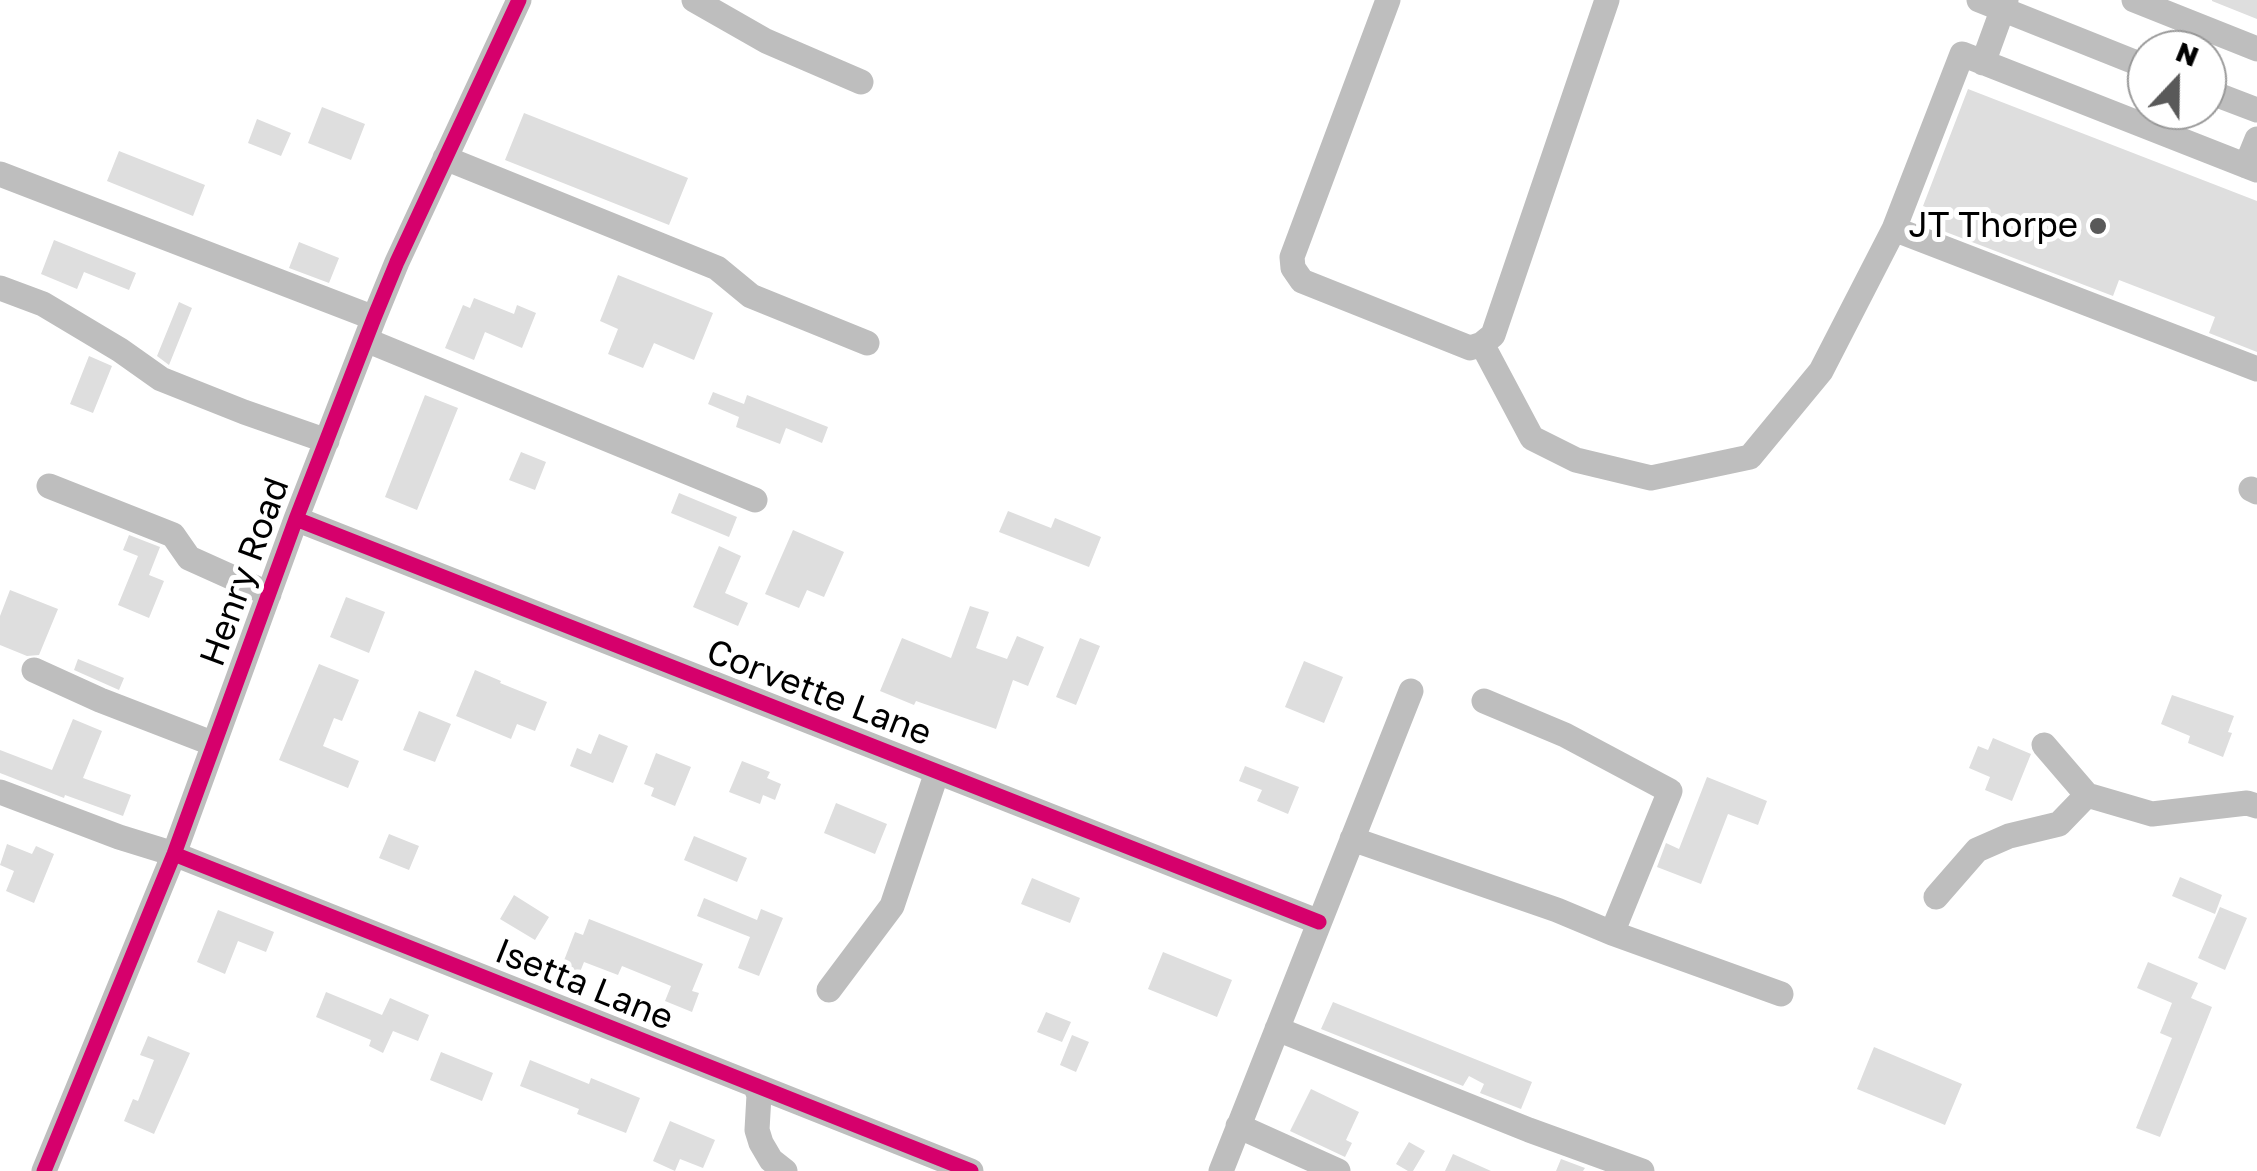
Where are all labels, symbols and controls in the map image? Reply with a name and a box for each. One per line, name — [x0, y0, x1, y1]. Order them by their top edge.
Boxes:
north arrow — [2127, 30, 2227, 130]
text: N — [2172, 34, 2204, 73]
place label: JT Thorpe — [1908, 205, 2078, 247]
marker: JT Thorpe — [2087, 215, 2109, 237]
street label: Henry Road — [192, 472, 298, 672]
street label: Corvette Lane — [701, 631, 937, 755]
street label: Isetta Lane — [489, 930, 679, 1040]

